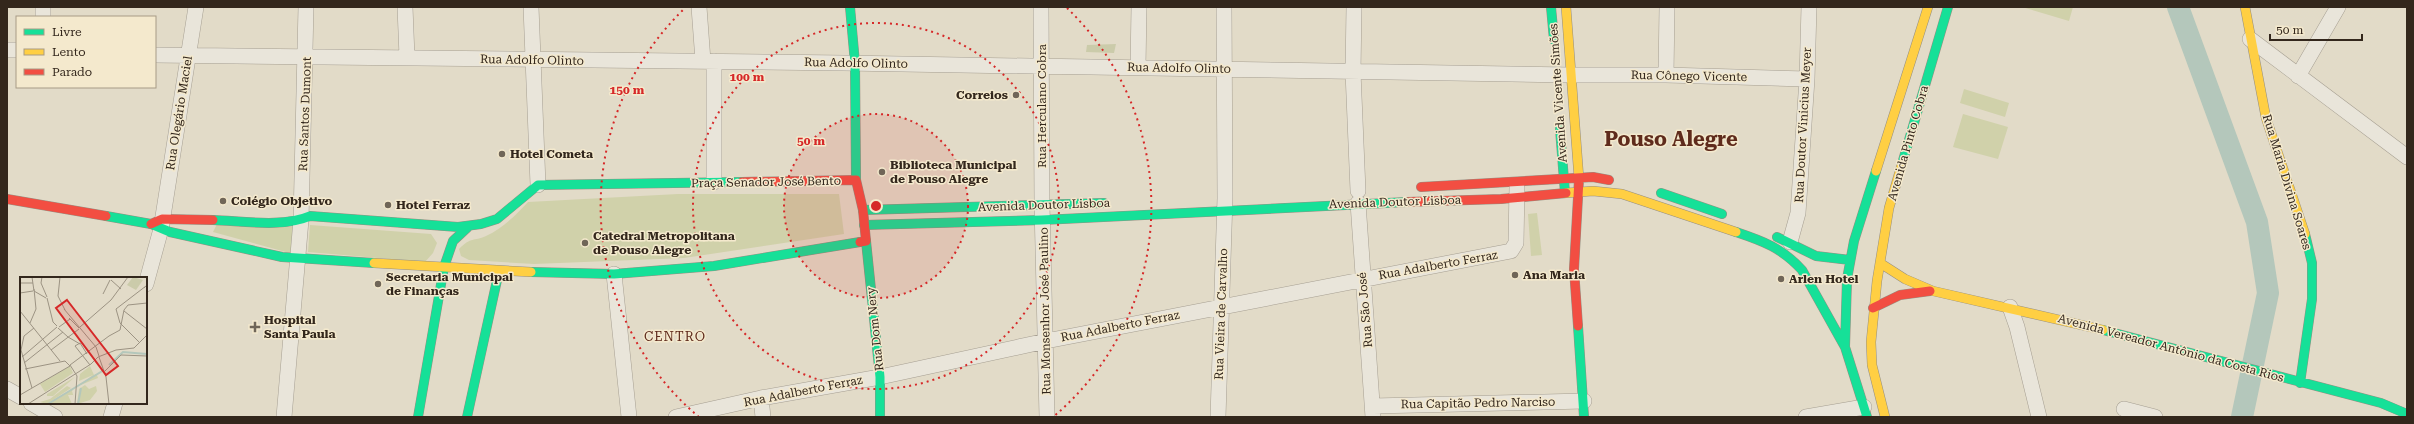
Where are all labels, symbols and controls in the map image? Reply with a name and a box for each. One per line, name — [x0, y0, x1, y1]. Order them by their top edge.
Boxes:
legend — [16, 16, 156, 88]
scale bar — [2270, 16, 2362, 42]
street label: Avenida Vicente Simões — [1546, 23, 1570, 163]
text: 50 m — [2276, 23, 2303, 37]
text: Livre — [52, 25, 82, 39]
street label: Rua Herculano Cobra — [1035, 43, 1049, 168]
text: Lento — [52, 45, 86, 59]
street label: Rua Doutor Vinicius Meyer — [1792, 47, 1814, 203]
street label: Rua Adolfo Olinto — [480, 52, 584, 68]
street label: Rua Olegário Maciel — [163, 55, 195, 171]
street label: Rua Adolfo Olinto — [804, 55, 908, 71]
street label: Rua Santos Dumont — [296, 56, 314, 172]
street label: Rua Adolfo Olinto — [1127, 60, 1231, 76]
text: Parado — [52, 65, 92, 79]
street label: Rua Cônego Vicente — [1631, 68, 1748, 84]
text: 100 m — [730, 70, 765, 84]
text: 150 m — [610, 83, 645, 97]
street label: Avenida Pinto Cobra — [1885, 83, 1931, 202]
place label: Correios — [956, 88, 1008, 102]
marker: Correios — [1011, 90, 1021, 100]
street label: Rua Maria Divina Soares — [2260, 113, 2314, 252]
district label: Pouso Alegre — [1604, 127, 1738, 151]
text: 50 m — [797, 134, 825, 148]
place label: Hotel Cometa — [510, 147, 593, 161]
marker: Hotel Cometa — [497, 149, 507, 159]
place label: Biblioteca Municipal de Pouso Alegre — [890, 158, 1017, 186]
marker: Biblioteca Municipal de Pouso Alegre — [877, 167, 887, 177]
street label: Praça Senador José Bento — [691, 174, 841, 190]
street label: Avenida Doutor Lisboa — [1329, 193, 1462, 211]
place label: Colégio Objetivo — [231, 194, 333, 208]
marker: Colégio Objetivo — [218, 196, 228, 206]
street label: Avenida Doutor Lisboa — [978, 196, 1111, 214]
place label: Hotel Ferraz — [396, 198, 470, 212]
centre of rings — [869, 199, 883, 213]
marker: Hotel Ferraz — [383, 200, 393, 210]
street label: Rua Monsenhor José Paulino — [1037, 227, 1053, 395]
place label: Catedral Metropolitana de Pouso Alegre — [593, 229, 735, 257]
marker: Catedral Metropolitana de Pouso Alegre — [580, 238, 590, 248]
street label: Rua Vieira de Carvalho — [1212, 248, 1230, 380]
street label: Rua Adalberto Ferraz — [1377, 248, 1499, 282]
place label: Ana Maria — [1523, 268, 1585, 282]
place label: Secretaria Municipal de Finanças — [386, 270, 513, 298]
marker: Ana Maria — [1510, 270, 1520, 280]
street label: Rua São José — [1355, 271, 1375, 348]
place label: Arlen Hotel — [1789, 272, 1858, 286]
marker: Arlen Hotel — [1776, 274, 1786, 284]
inset map — [20, 277, 147, 404]
marker: Secretaria Municipal de Finanças — [373, 279, 383, 289]
street label: Rua Dom Nery — [864, 286, 886, 372]
street label: Rua Adalberto Ferraz — [1059, 308, 1181, 344]
street label: Avenida Vereador Antônio da Costa Rios — [2057, 311, 2286, 385]
place label: Hospital Santa Paula — [264, 313, 336, 341]
marker: Hospital Santa Paula — [249, 321, 261, 333]
district label: CENTRO — [644, 329, 706, 344]
street label: Rua Adalberto Ferraz — [742, 373, 864, 409]
street label: Rua Capitão Pedro Narciso — [1401, 395, 1555, 411]

